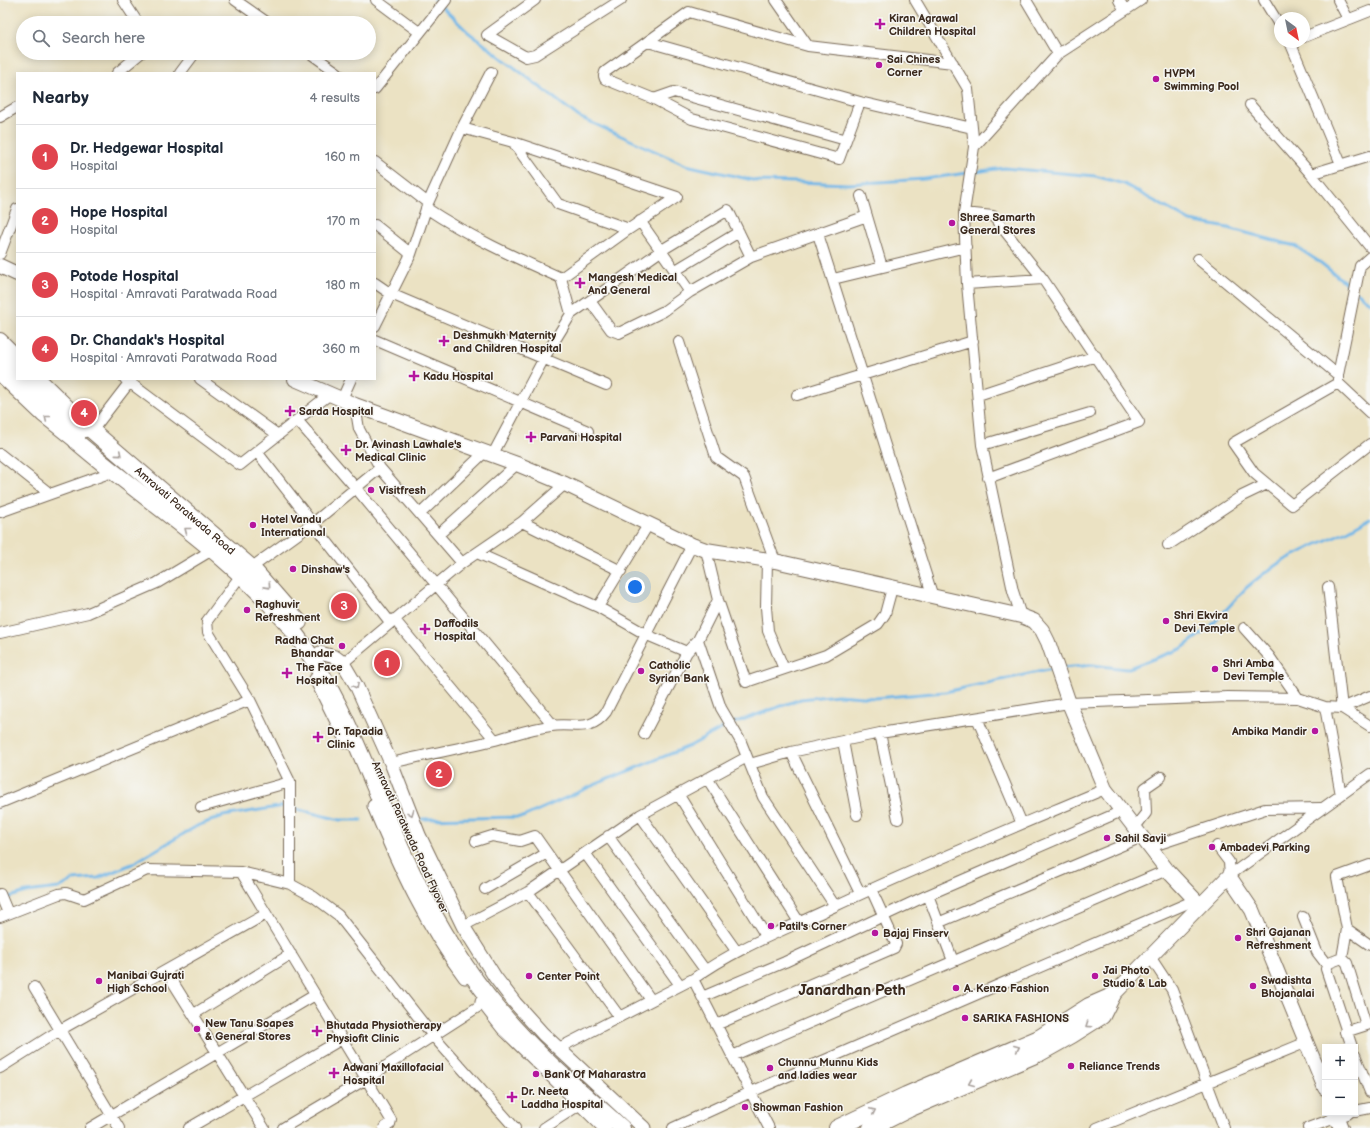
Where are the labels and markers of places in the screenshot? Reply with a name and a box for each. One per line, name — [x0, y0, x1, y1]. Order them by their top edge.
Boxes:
place label: Kiran Agrawal Children Hospital — [889, 12, 976, 38]
marker: Kiran Agrawal Children Hospital — [874, 18, 886, 30]
place label: Sai Chines Corner — [887, 53, 941, 79]
marker: Sai Chines Corner — [874, 60, 884, 70]
place label: HVPM Swimming Pool — [1164, 67, 1239, 93]
marker: HVPM Swimming Pool — [1151, 74, 1161, 84]
place label: Shree Samarth General Stores — [960, 211, 1036, 237]
marker: Shree Samarth General Stores — [947, 218, 957, 228]
place label: Mangesh Medical And General — [587, 271, 677, 297]
marker: Mangesh Medical And General — [575, 278, 585, 288]
place label: Deshmukh Maternity and Children Hospital — [453, 329, 562, 355]
marker: Deshmukh Maternity and Children Hospital — [438, 335, 450, 347]
marker: Kadu Hospital — [408, 370, 420, 382]
place label: Kadu Hospital — [423, 370, 494, 383]
pin: 4 — [71, 398, 97, 428]
marker: Sarda Hospital — [284, 405, 296, 417]
place label: Sarda Hospital — [299, 405, 373, 418]
marker: Parvani Hospital — [525, 431, 537, 443]
place label: Parvani Hospital — [540, 431, 622, 444]
place label: Dr. Avinash Lawhale's Medical Clinic — [355, 438, 462, 464]
marker: Dr. Avinash Lawhale's Medical Clinic — [340, 444, 352, 456]
place label: Visitfresh — [379, 484, 426, 497]
marker: Visitfresh — [366, 485, 376, 495]
place label: Hotel Vandu International — [261, 513, 326, 539]
marker: Hotel Vandu International — [248, 520, 258, 530]
place label: Dinshaw's — [301, 563, 350, 576]
marker: Dinshaw's — [288, 564, 298, 574]
pin: 3 — [331, 591, 357, 621]
place label: Raghuvir Refreshment — [255, 598, 321, 624]
marker: Raghuvir Refreshment — [242, 605, 252, 615]
place label: Shri Ekvira Devi Temple — [1174, 609, 1235, 635]
marker: Shri Ekvira Devi Temple — [1161, 616, 1171, 626]
place label: Daffodils Hospital — [434, 617, 479, 643]
marker: Daffodils Hospital — [419, 623, 431, 635]
place label: Radha Chat Bhandar — [275, 634, 335, 660]
marker: Radha Chat Bhandar — [337, 641, 347, 651]
pin: 1 — [374, 648, 400, 678]
place label: Shri Amba Devi Temple — [1223, 657, 1284, 683]
place label: Catholic Syrian Bank — [649, 659, 709, 685]
place label: The Face Hospital — [296, 661, 343, 687]
marker: Shri Amba Devi Temple — [1210, 664, 1220, 674]
marker: Catholic Syrian Bank — [636, 666, 646, 676]
marker: The Face Hospital — [281, 667, 293, 679]
place label: Dr. Tapadia Clinic — [327, 725, 383, 751]
place label: Ambika Mandir — [1231, 725, 1308, 738]
marker: Ambika Mandir — [1310, 726, 1320, 736]
marker: Dr. Tapadia Clinic — [312, 731, 324, 743]
pin: 2 — [426, 759, 452, 789]
place label: Sahil Savji — [1115, 832, 1167, 845]
marker: Sahil Savji — [1102, 833, 1112, 843]
place label: Ambadevi Parking — [1219, 841, 1310, 854]
marker: Ambadevi Parking — [1207, 842, 1217, 852]
place label: Patil's Corner — [779, 920, 847, 933]
marker: Patil's Corner — [766, 921, 776, 931]
place label: Shri Gajanan Refreshment — [1246, 926, 1312, 952]
place label: Bajaj Finserv — [883, 927, 949, 940]
marker: Bajaj Finserv — [870, 928, 880, 938]
marker: Shri Gajanan Refreshment — [1233, 933, 1243, 943]
place label: Jai Photo Studio & Lab — [1103, 964, 1168, 990]
place label: Manibai Gujrati High School — [107, 969, 184, 995]
place label: Center Point — [537, 970, 600, 983]
marker: Center Point — [524, 971, 534, 981]
marker: Jai Photo Studio & Lab — [1090, 971, 1100, 981]
place label: Swadishta Bhojanalai — [1261, 974, 1315, 1000]
marker: Manibai Gujrati High School — [94, 976, 104, 986]
marker: Swadishta Bhojanalai — [1248, 981, 1258, 991]
place label: A. Kenzo Fashion — [963, 982, 1049, 995]
marker: A. Kenzo Fashion — [951, 983, 961, 993]
place label: SARIKA FASHIONS — [973, 1012, 1069, 1025]
marker: SARIKA FASHIONS — [960, 1013, 970, 1023]
place label: New Tanu Soapes & General Stores — [205, 1017, 294, 1043]
place label: Bhutada Physiotherapy Physiofit Clinic — [326, 1019, 442, 1045]
marker: New Tanu Soapes & General Stores — [192, 1024, 202, 1034]
marker: Bhutada Physiotherapy Physiofit Clinic — [311, 1025, 323, 1037]
place label: Chunnu Munnu Kids and ladies wear — [778, 1056, 879, 1082]
place label: Reliance Trends — [1079, 1060, 1161, 1073]
place label: Adwani Maxillofacial Hospital — [342, 1061, 444, 1087]
marker: Reliance Trends — [1066, 1061, 1076, 1071]
marker: Chunnu Munnu Kids and ladies wear — [765, 1063, 775, 1073]
marker: Adwani Maxillofacial Hospital — [328, 1067, 340, 1079]
place label: Bank Of Maharastra — [544, 1068, 646, 1081]
marker: Bank Of Maharastra — [531, 1069, 541, 1079]
place label: Dr. Neeta Laddha Hospital — [521, 1085, 603, 1111]
marker: Dr. Neeta Laddha Hospital — [506, 1091, 518, 1103]
place label: Showman Fashion — [753, 1101, 843, 1114]
marker: Showman Fashion — [740, 1102, 750, 1112]

